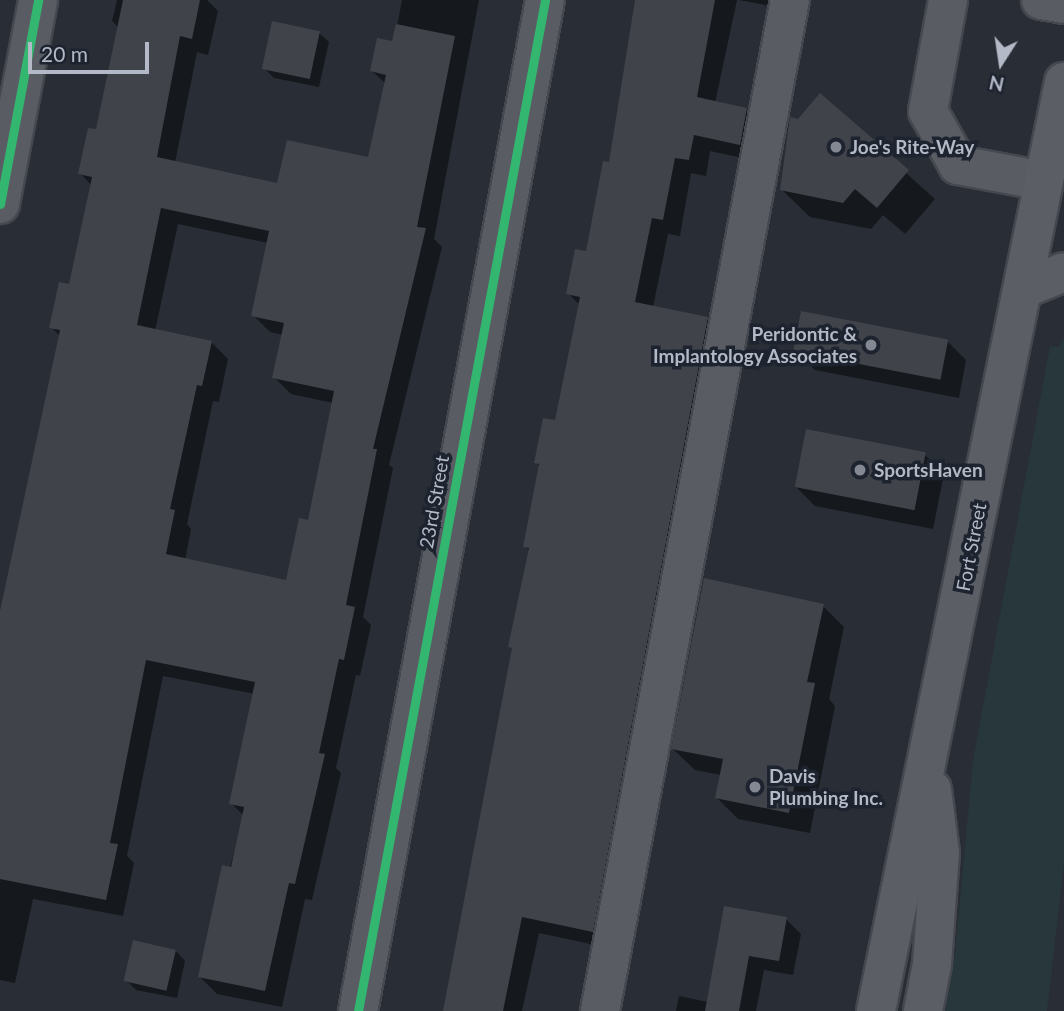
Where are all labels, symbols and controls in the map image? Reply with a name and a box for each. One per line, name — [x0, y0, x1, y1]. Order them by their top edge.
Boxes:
scale bar — [32, 28, 152, 72]
north arrow — [966, 28, 1036, 98]
text: 20 m — [41, 41, 88, 66]
text: N — [987, 71, 1006, 97]
place label: Joe's Rite-Way — [850, 136, 974, 158]
marker: Joe's Rite-Way — [828, 139, 844, 155]
place label: Peridontic & Implantology Associates — [652, 323, 857, 367]
marker: Peridontic & Implantology Associates — [863, 337, 879, 353]
street label: 23rd Street — [415, 454, 453, 550]
place label: SportsHaven — [874, 459, 983, 481]
marker: SportsHaven — [852, 462, 868, 478]
street label: Fort Street — [951, 501, 991, 593]
place label: Davis Plumbing Inc. — [769, 765, 883, 809]
marker: Davis Plumbing Inc. — [747, 779, 763, 795]

